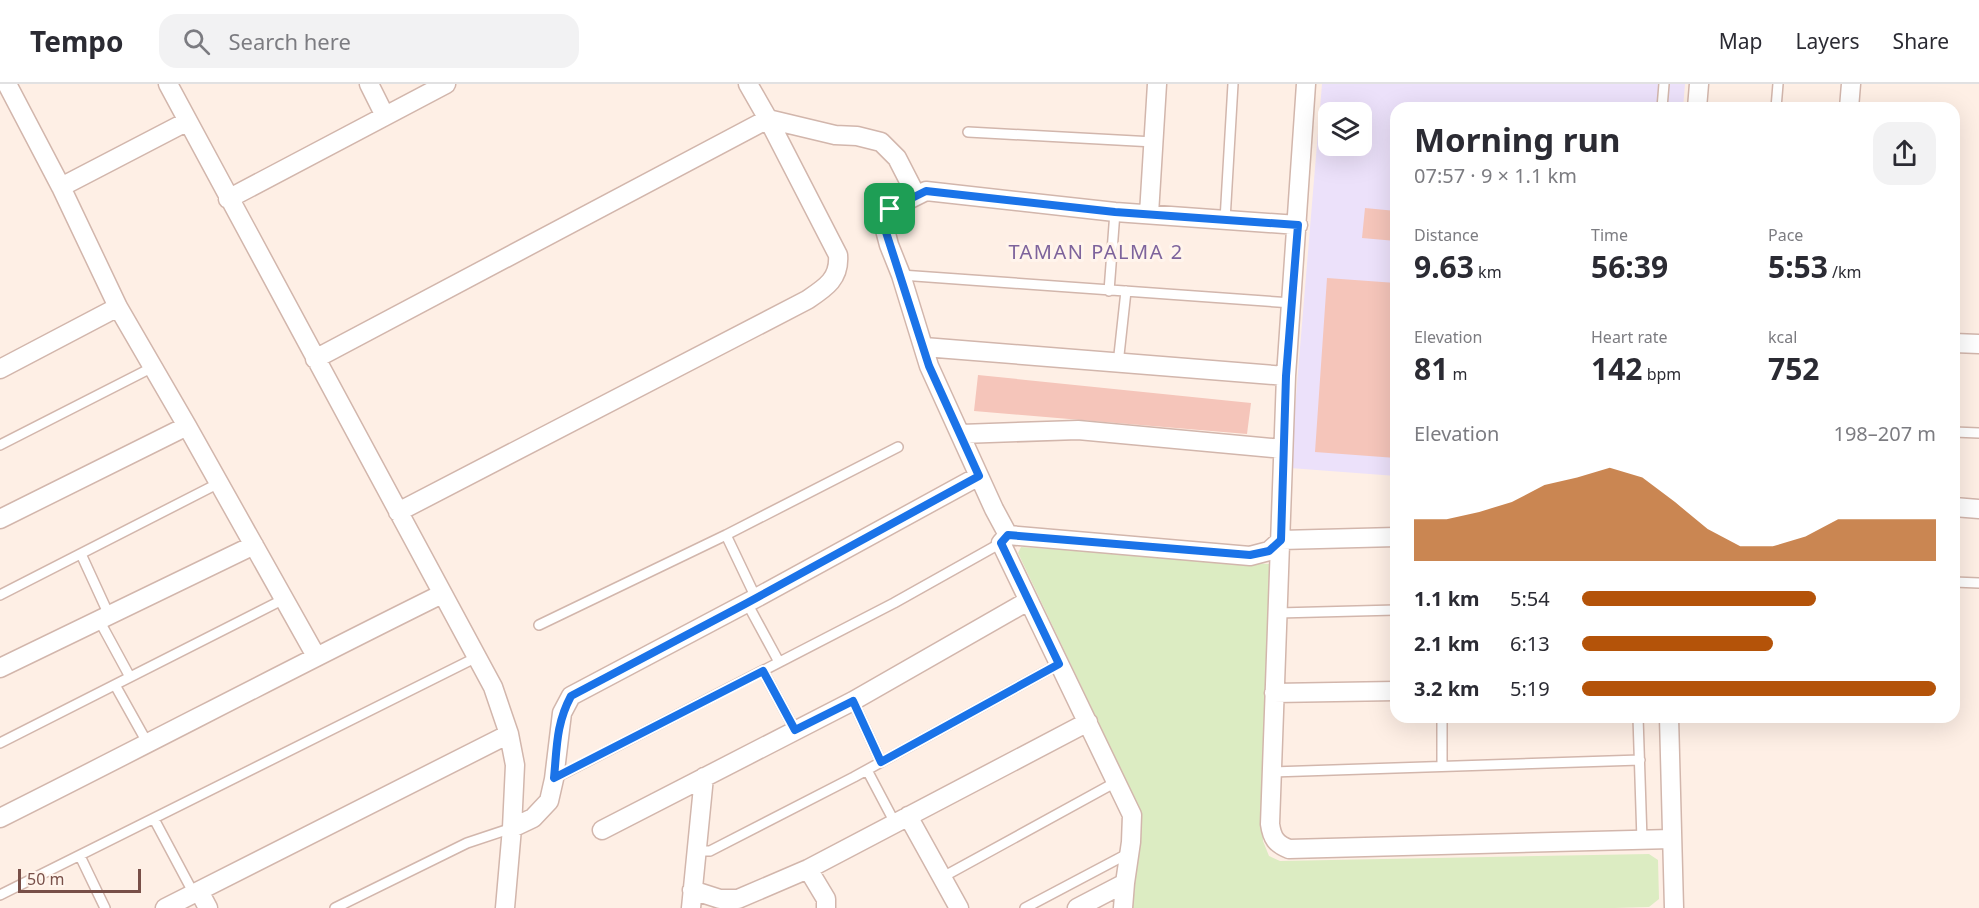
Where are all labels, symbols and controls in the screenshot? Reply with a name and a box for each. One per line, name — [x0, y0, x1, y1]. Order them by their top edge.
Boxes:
search box — [159, 14, 579, 68]
text: Tempo — [30, 22, 123, 60]
icon: search — [180, 25, 213, 58]
text: Search here — [228, 26, 351, 56]
text: Map — [1719, 27, 1763, 55]
text: Layers — [1796, 27, 1860, 55]
text: Share — [1893, 27, 1949, 55]
map controls — [1318, 102, 1372, 156]
button: layers — [1318, 102, 1372, 156]
text: Morning run — [1414, 117, 1620, 162]
button: share — [1873, 122, 1936, 185]
text: 07:57 · 9 × 1.1 km — [1414, 162, 1577, 189]
pin — [864, 183, 915, 234]
icon: arrive — [873, 192, 906, 225]
text: Distance — [1414, 224, 1479, 246]
text: Time — [1591, 224, 1628, 246]
text: Pace — [1768, 224, 1803, 246]
district label: TAMAN PALMA 2 — [1008, 238, 1184, 265]
text: 9.63 — [1414, 246, 1474, 287]
text: 56:39 — [1591, 246, 1668, 287]
text: 5:53 — [1768, 246, 1828, 287]
text: km — [1474, 261, 1502, 283]
text: /km — [1828, 261, 1862, 283]
text: Elevation — [1414, 326, 1482, 348]
text: Heart rate — [1591, 326, 1667, 348]
text: kcal — [1768, 326, 1797, 348]
text: 81 — [1414, 348, 1448, 389]
text: 142 — [1591, 348, 1642, 389]
text: 752 — [1768, 348, 1819, 389]
text: m — [1448, 363, 1467, 385]
text: bpm — [1642, 363, 1681, 385]
text: Elevation — [1414, 420, 1499, 447]
text: 198–207 m — [1833, 420, 1936, 447]
text: 1.1 km — [1414, 585, 1480, 612]
text: 5:54 — [1510, 585, 1550, 612]
text: 2.1 km — [1414, 630, 1480, 657]
text: 6:13 — [1510, 630, 1550, 657]
text: 3.2 km — [1414, 675, 1480, 702]
text: 5:19 — [1510, 675, 1550, 702]
scale bar — [18, 866, 141, 894]
text: 50 m — [27, 868, 64, 890]

